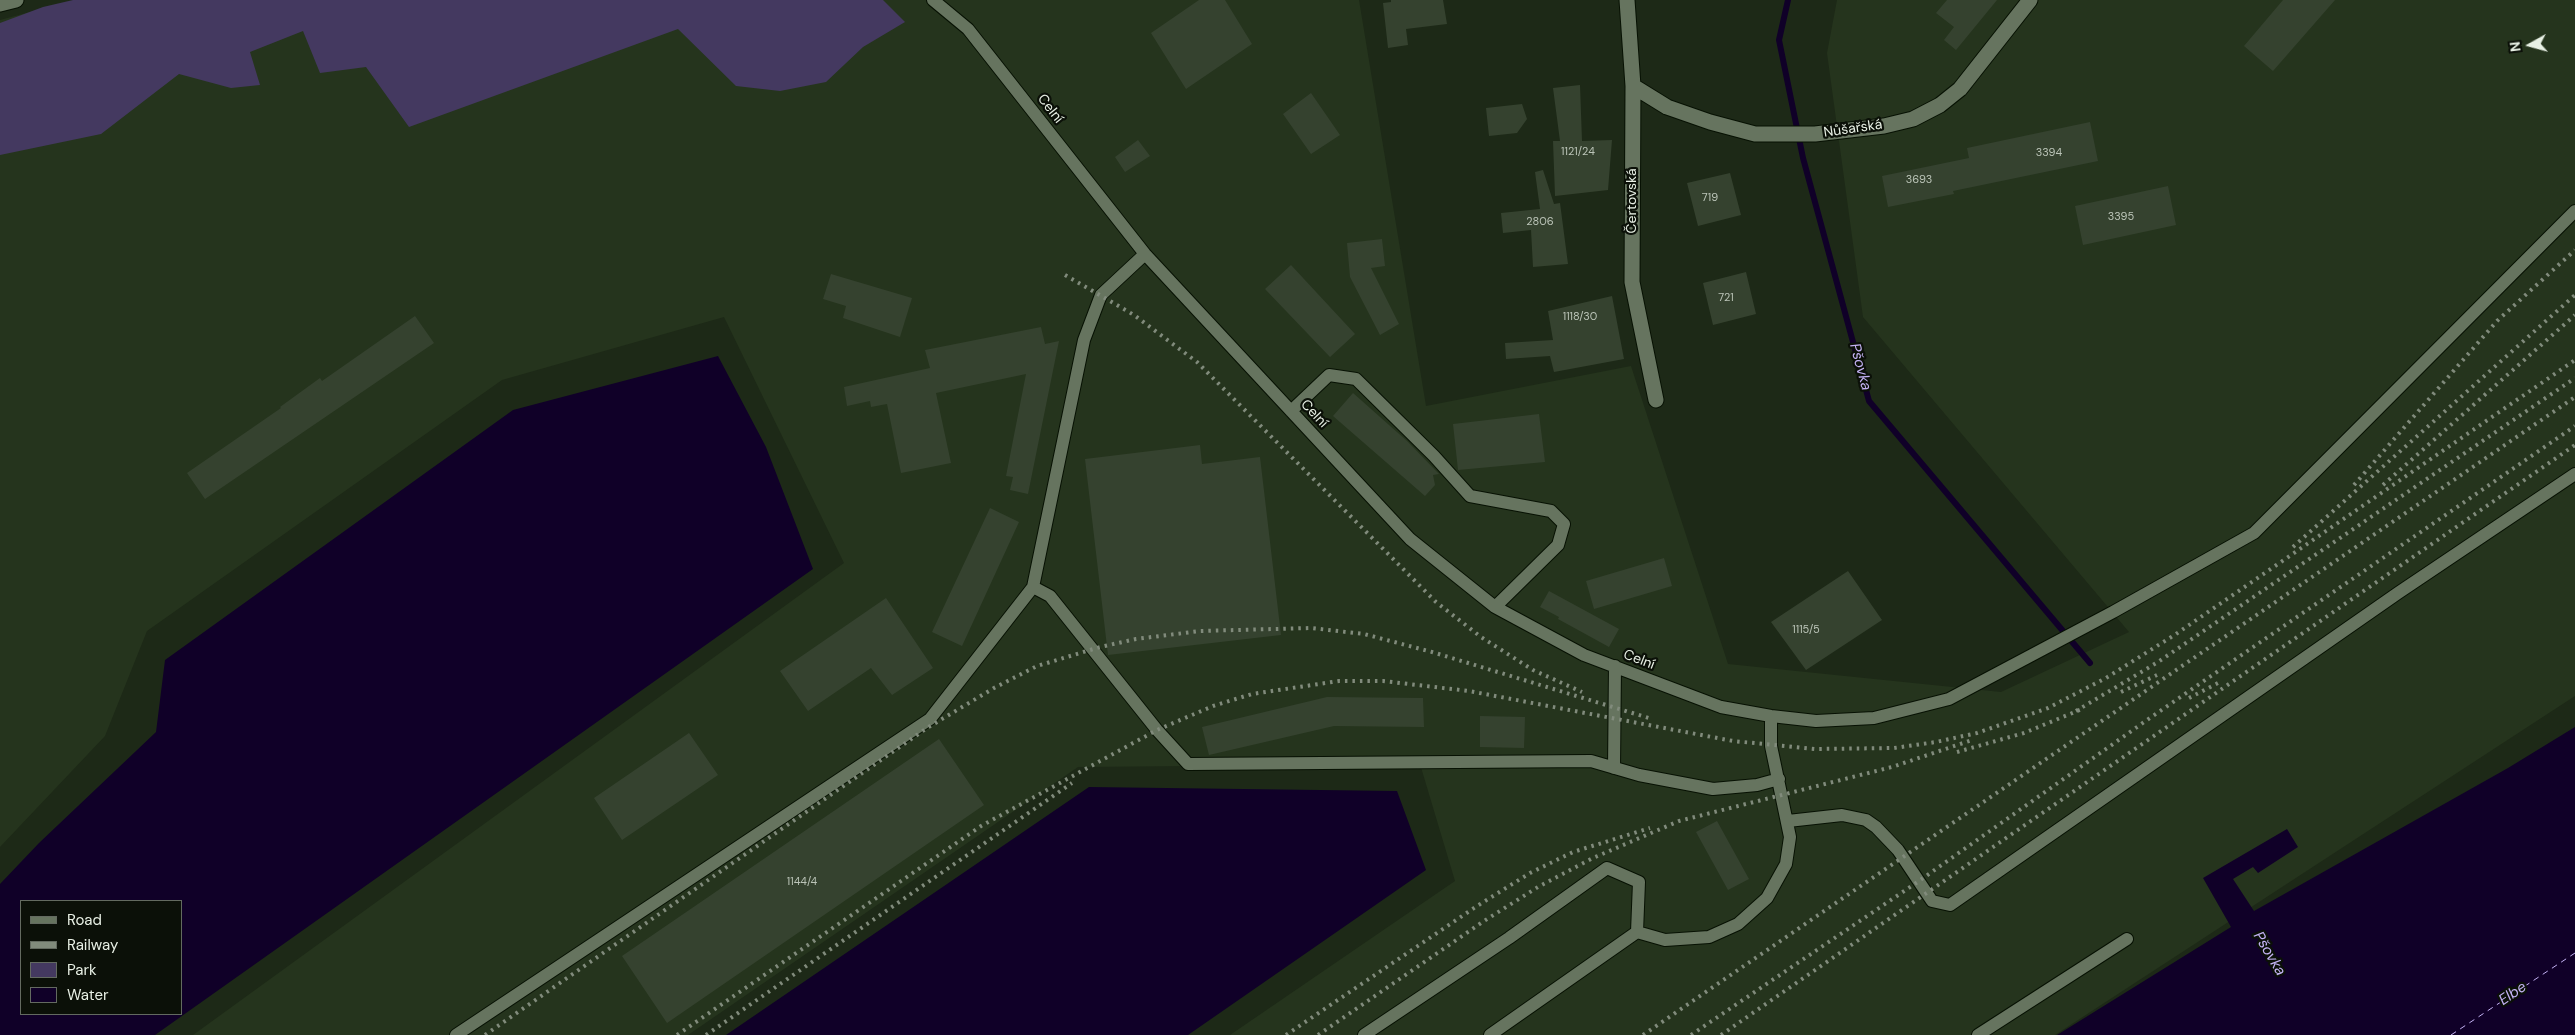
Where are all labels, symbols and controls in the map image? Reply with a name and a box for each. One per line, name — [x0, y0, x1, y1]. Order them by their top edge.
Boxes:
north arrow — [2505, 20, 2555, 70]
text: N — [2506, 41, 2525, 53]
street label: Celní — [1033, 91, 1067, 127]
street label: Nůšařská — [1823, 117, 1883, 141]
house number: 1121/24 — [1561, 145, 1595, 159]
house number: 3394 — [2036, 146, 2062, 160]
street label: Čertovská — [1624, 168, 1640, 234]
house number: 3693 — [1906, 173, 1932, 187]
house number: 719 — [1702, 191, 1718, 205]
house number: 3395 — [2108, 210, 2134, 224]
house number: 2806 — [1526, 215, 1554, 229]
house number: 721 — [1718, 291, 1734, 305]
house number: 1118/30 — [1563, 310, 1597, 324]
water label: Pšovka — [1845, 341, 1875, 393]
street label: Celní — [1297, 396, 1331, 432]
house number: 1115/5 — [1792, 623, 1820, 637]
street label: Celní — [1621, 646, 1657, 674]
house number: 1144/4 — [787, 875, 817, 889]
legend — [20, 900, 182, 1015]
text: Road — [67, 910, 102, 930]
water label: Pšovka — [2249, 929, 2289, 979]
text: Railway — [67, 935, 118, 955]
text: Park — [67, 960, 97, 980]
water label: Elbe — [2496, 978, 2530, 1010]
text: Water — [67, 985, 108, 1005]

